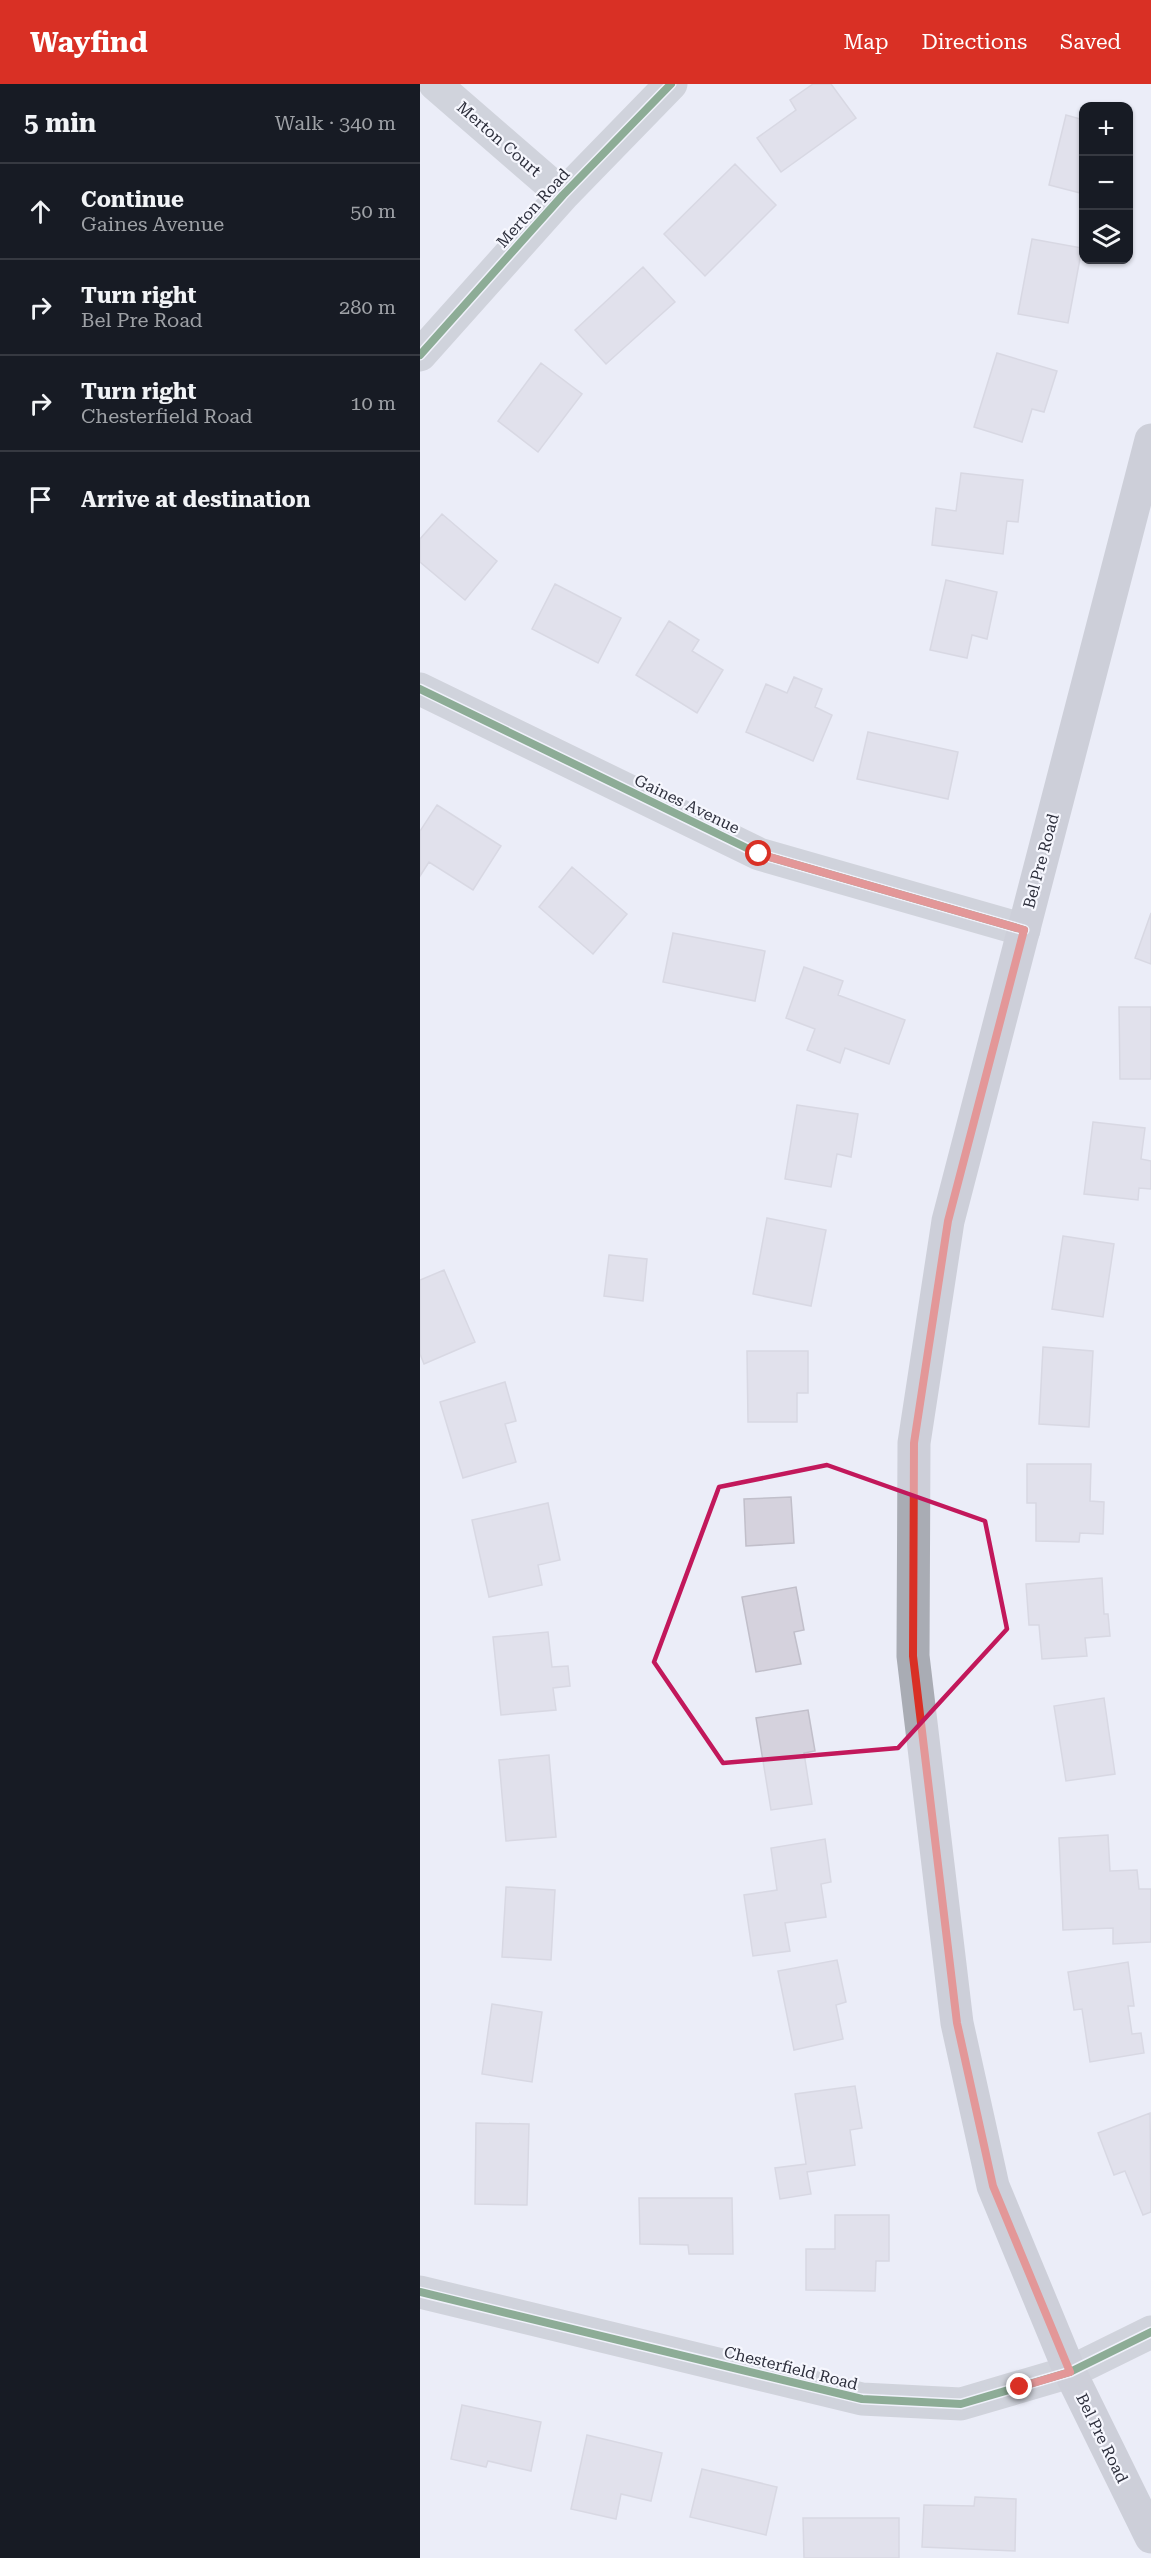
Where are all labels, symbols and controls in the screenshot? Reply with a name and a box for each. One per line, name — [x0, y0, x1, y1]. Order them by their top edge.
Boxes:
text: Wayfind — [30, 26, 148, 59]
text: Map — [844, 30, 888, 54]
text: Directions — [921, 30, 1027, 54]
text: Saved — [1060, 30, 1121, 54]
street label: Merton Court — [453, 97, 545, 181]
map controls — [1079, 102, 1133, 264]
button: + — [1079, 102, 1133, 156]
text: 5 min — [24, 108, 96, 138]
text: Walk · 340 m — [275, 111, 396, 135]
button: − — [1079, 156, 1133, 210]
street label: Merton Road — [492, 164, 574, 252]
text: Continue — [81, 187, 184, 212]
icon: ahead — [24, 195, 57, 228]
text: 50 m — [350, 199, 396, 223]
button: layers — [1079, 210, 1133, 264]
text: Gaines Avenue — [81, 212, 224, 236]
text: Turn right — [81, 283, 196, 308]
icon: right — [24, 291, 57, 324]
text: 280 m — [339, 295, 396, 319]
text: Bel Pre Road — [81, 308, 203, 332]
text: Turn right — [81, 379, 196, 404]
icon: right — [24, 387, 57, 420]
text: 10 m — [350, 391, 396, 415]
text: Chesterfield Road — [81, 404, 253, 428]
icon: arrive — [24, 483, 57, 516]
text: Arrive at destination — [81, 487, 310, 512]
street label: Gaines Avenue — [631, 770, 743, 838]
street label: Bel Pre Road — [1019, 812, 1063, 910]
route start — [745, 840, 771, 866]
street label: Chesterfield Road — [722, 2342, 860, 2394]
route end — [1006, 2373, 1032, 2399]
street label: Bel Pre Road — [1072, 2390, 1132, 2486]

